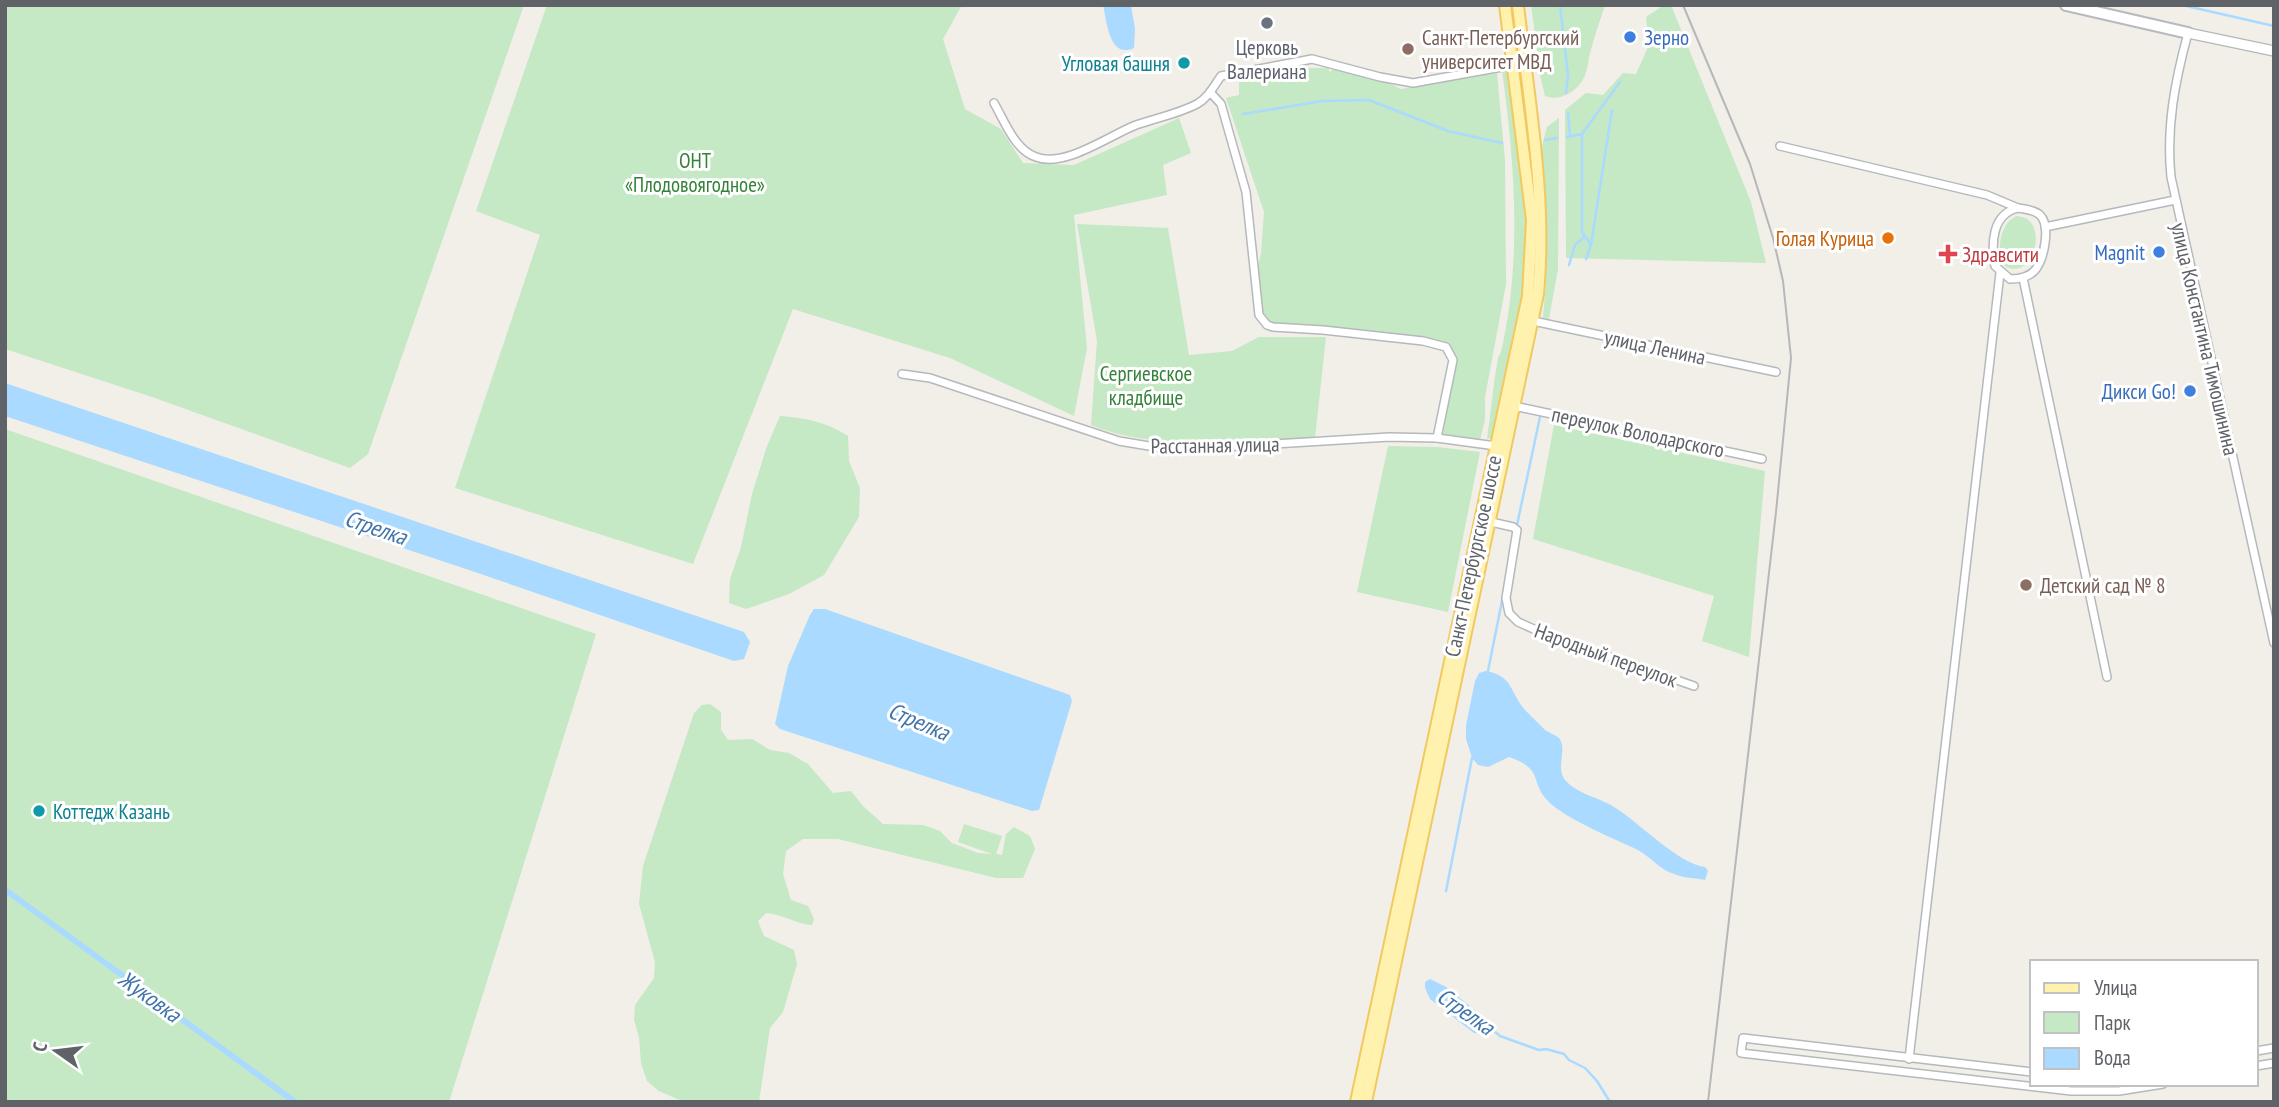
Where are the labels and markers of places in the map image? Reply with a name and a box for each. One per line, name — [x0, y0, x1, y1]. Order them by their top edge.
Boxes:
marker: Церковь Валериана — [1259, 15, 1275, 31]
place label: Санкт-Петербургский университет МВД — [1422, 24, 1579, 75]
place label: Зерно — [1644, 24, 1689, 51]
marker: Зерно — [1622, 29, 1638, 45]
place label: Церковь Валериана — [1227, 34, 1307, 85]
marker: Санкт-Петербургский университет МВД — [1400, 41, 1416, 57]
place label: Угловая башня — [1061, 50, 1170, 77]
marker: Угловая башня — [1176, 55, 1192, 71]
place label: Голая Курица — [1776, 225, 1874, 252]
marker: Голая Курица — [1880, 230, 1896, 246]
place label: Magnit — [2095, 239, 2145, 266]
place label: Здравсити — [1962, 241, 2039, 268]
marker: Magnit — [2151, 244, 2167, 260]
marker: Здравсити — [1940, 246, 1956, 262]
place label: Дикси Go! — [2102, 378, 2176, 405]
marker: Дикси Go! — [2182, 383, 2198, 399]
place label: Детский сад № 8 — [2040, 572, 2165, 599]
marker: Детский сад № 8 — [2018, 577, 2034, 593]
place label: Коттедж Казань — [53, 798, 170, 825]
marker: Коттедж Казань — [31, 803, 47, 819]

